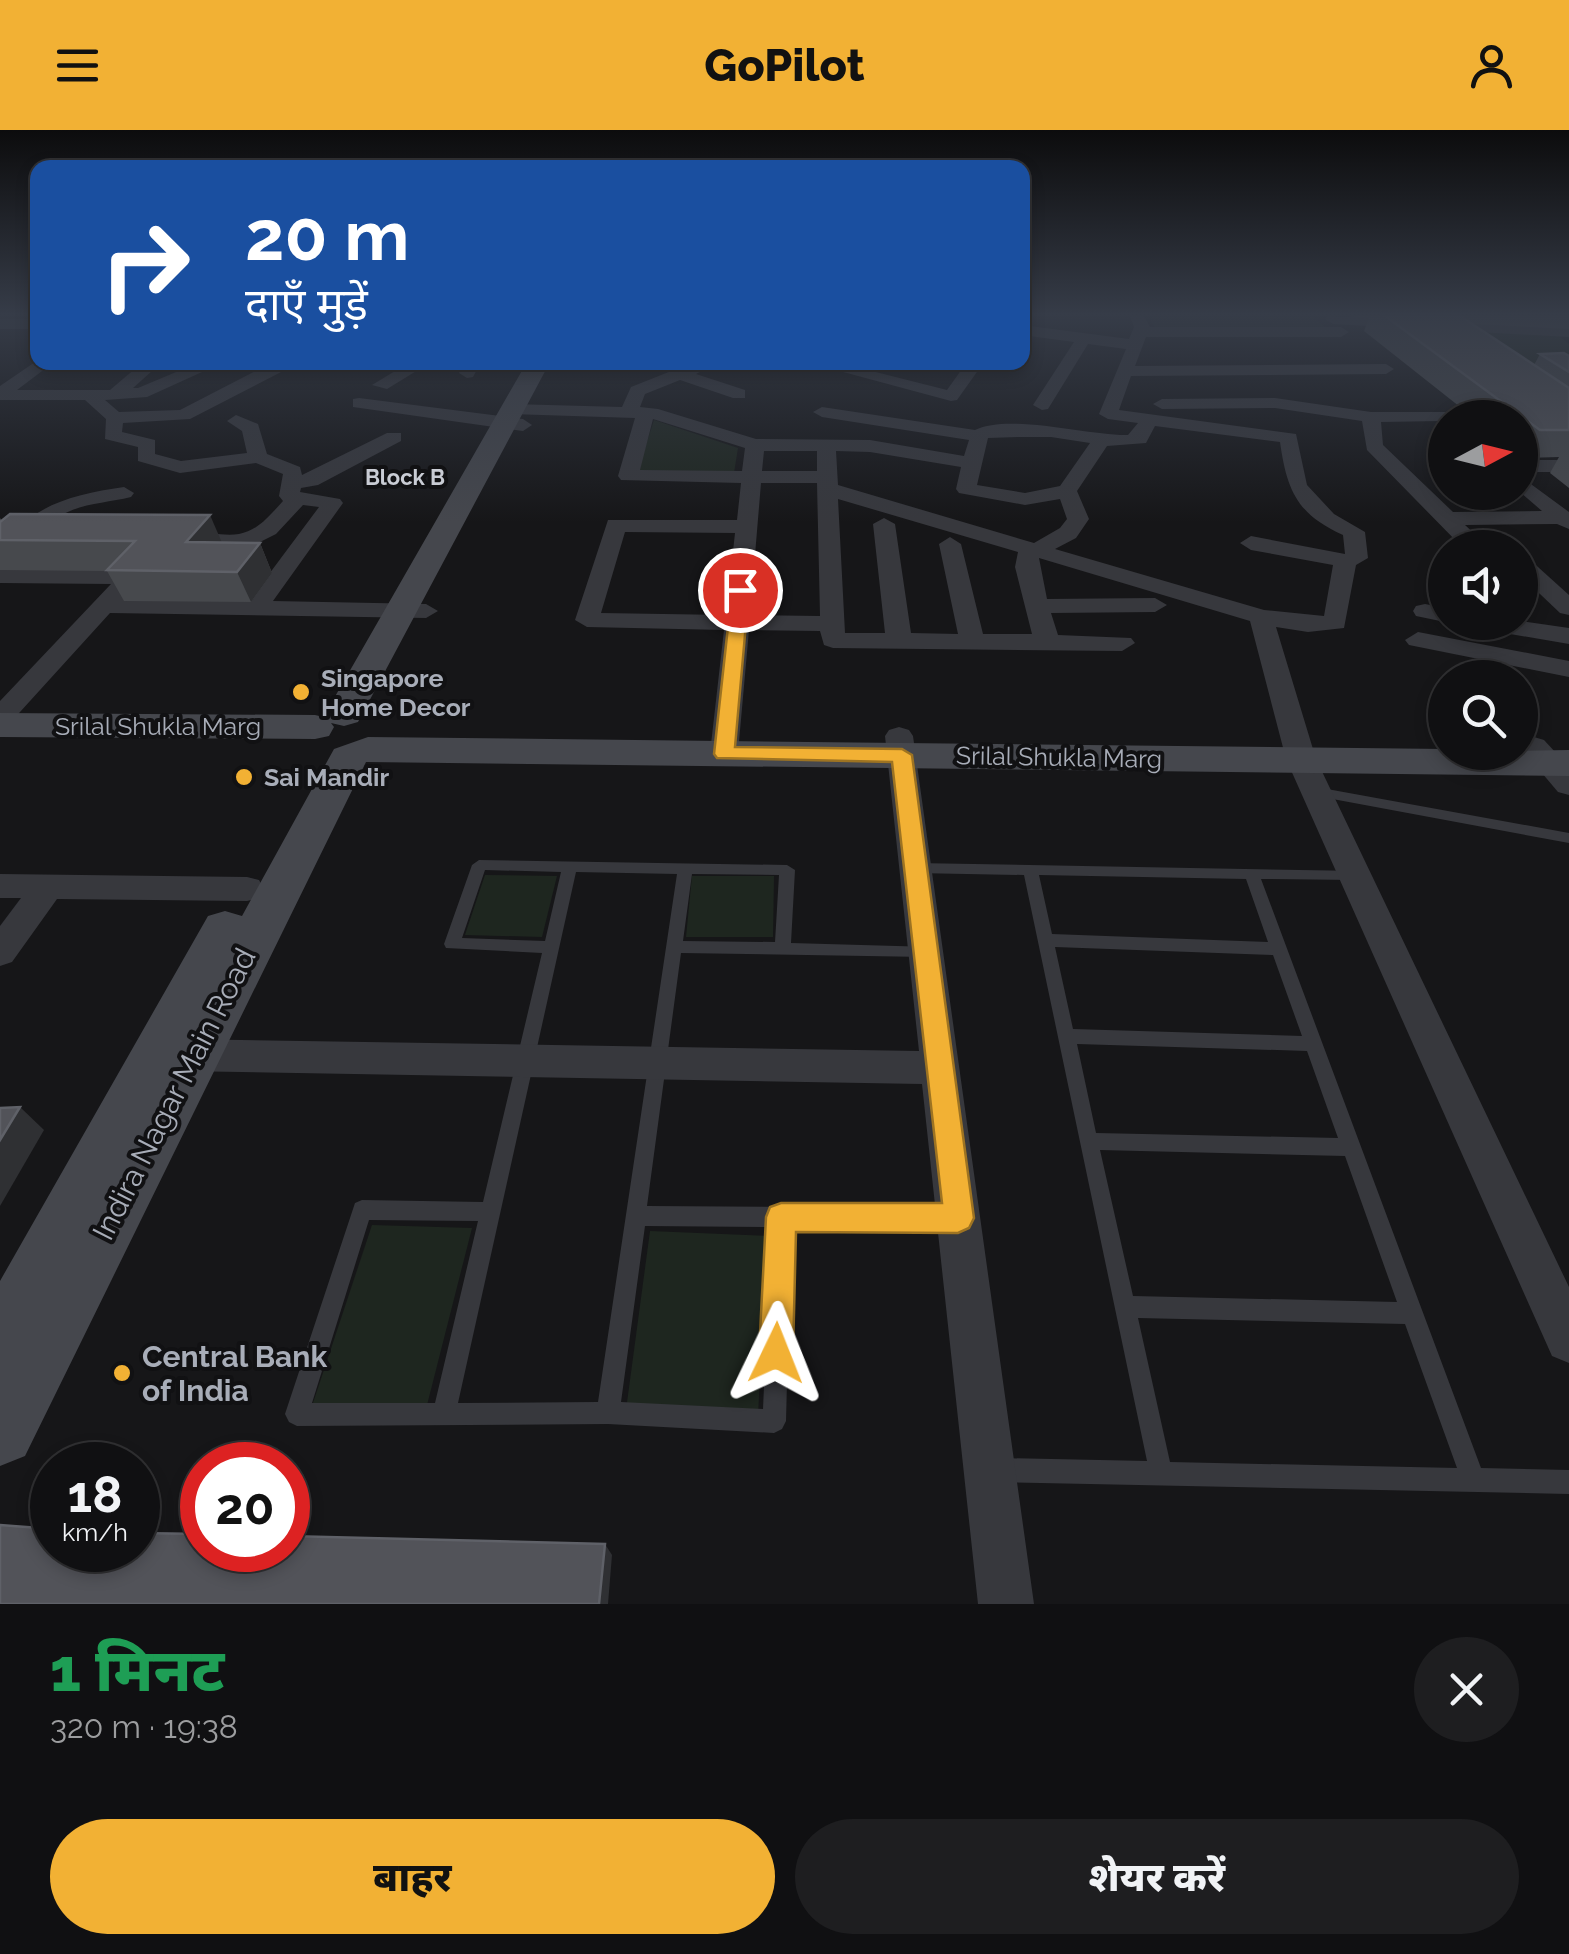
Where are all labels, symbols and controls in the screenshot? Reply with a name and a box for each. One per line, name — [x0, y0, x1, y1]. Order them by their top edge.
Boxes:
icon: menu — [50, 38, 105, 93]
icon: person — [1464, 38, 1519, 93]
text: GoPilot — [704, 39, 865, 92]
text: 20 m — [245, 194, 409, 276]
icon: right — [80, 200, 210, 330]
text: दाएँ मुड़ें — [245, 278, 368, 331]
north arrow — [1428, 400, 1538, 510]
map controls — [1428, 400, 1538, 770]
district label: Block B — [365, 464, 445, 490]
button: sound — [1428, 530, 1538, 640]
pin — [698, 548, 783, 633]
icon: arrive — [713, 563, 768, 618]
button: search — [1428, 660, 1538, 770]
place label: Singapore Home Decor — [321, 663, 471, 722]
marker: Singapore Home Decor — [290, 681, 312, 703]
street label: Srilal Shukla Marg — [55, 711, 261, 741]
street label: Srilal Shukla Marg — [956, 740, 1162, 774]
place label: Sai Mandir — [264, 762, 389, 792]
marker: Sai Mandir — [233, 766, 255, 788]
street label: Indira Nagar Main Road — [85, 942, 263, 1246]
position arrow — [724, 1301, 828, 1405]
place label: Central Bank of India — [142, 1339, 327, 1408]
marker: Central Bank of India — [111, 1362, 133, 1384]
speed limit sign: 20 — [180, 1442, 310, 1572]
text: 18 — [68, 1465, 122, 1524]
text: km/h — [62, 1517, 128, 1547]
text: 1 मिनट — [50, 1635, 224, 1705]
button: close — [1414, 1637, 1519, 1742]
text: 320 m · 19:38 — [50, 1708, 238, 1745]
button: बाहर — [50, 1819, 775, 1934]
button: शेयर करें — [795, 1819, 1519, 1934]

